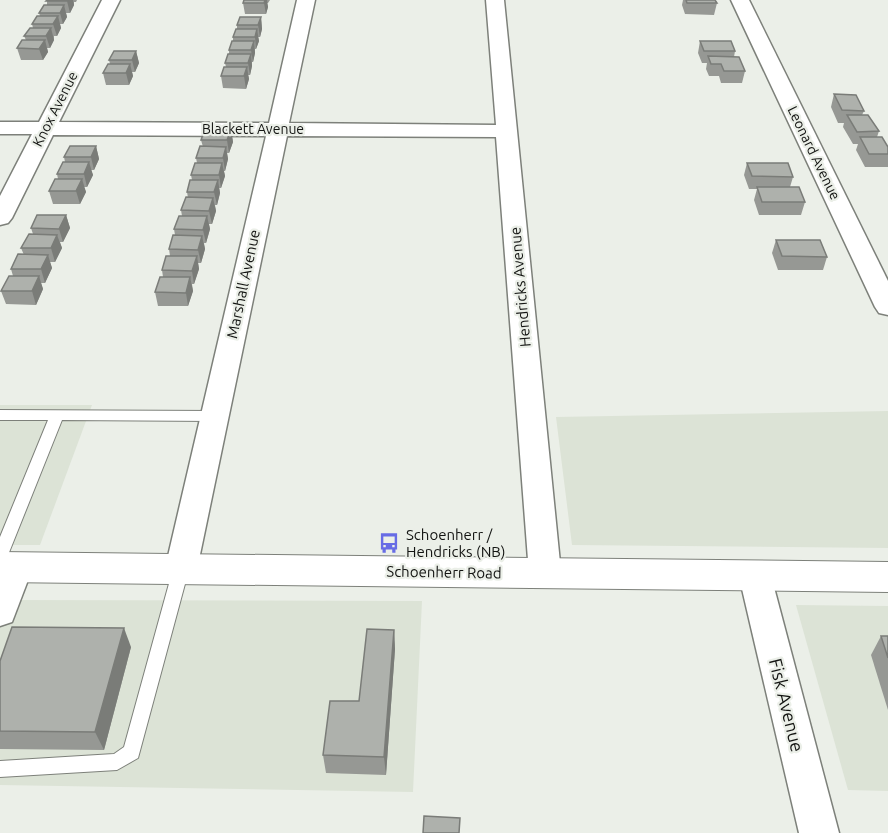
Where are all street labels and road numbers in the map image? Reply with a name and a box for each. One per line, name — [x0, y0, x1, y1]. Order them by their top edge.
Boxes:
street label: Knox Avenue — [29, 69, 81, 149]
street label: Leonard Avenue — [784, 104, 844, 202]
street label: Blackett Avenue — [202, 121, 304, 137]
street label: Hendricks Avenue — [506, 226, 534, 348]
street label: Marshall Avenue — [223, 228, 263, 340]
street label: Schoenherr Road — [386, 562, 502, 582]
street label: Fisk Avenue — [766, 656, 808, 754]

